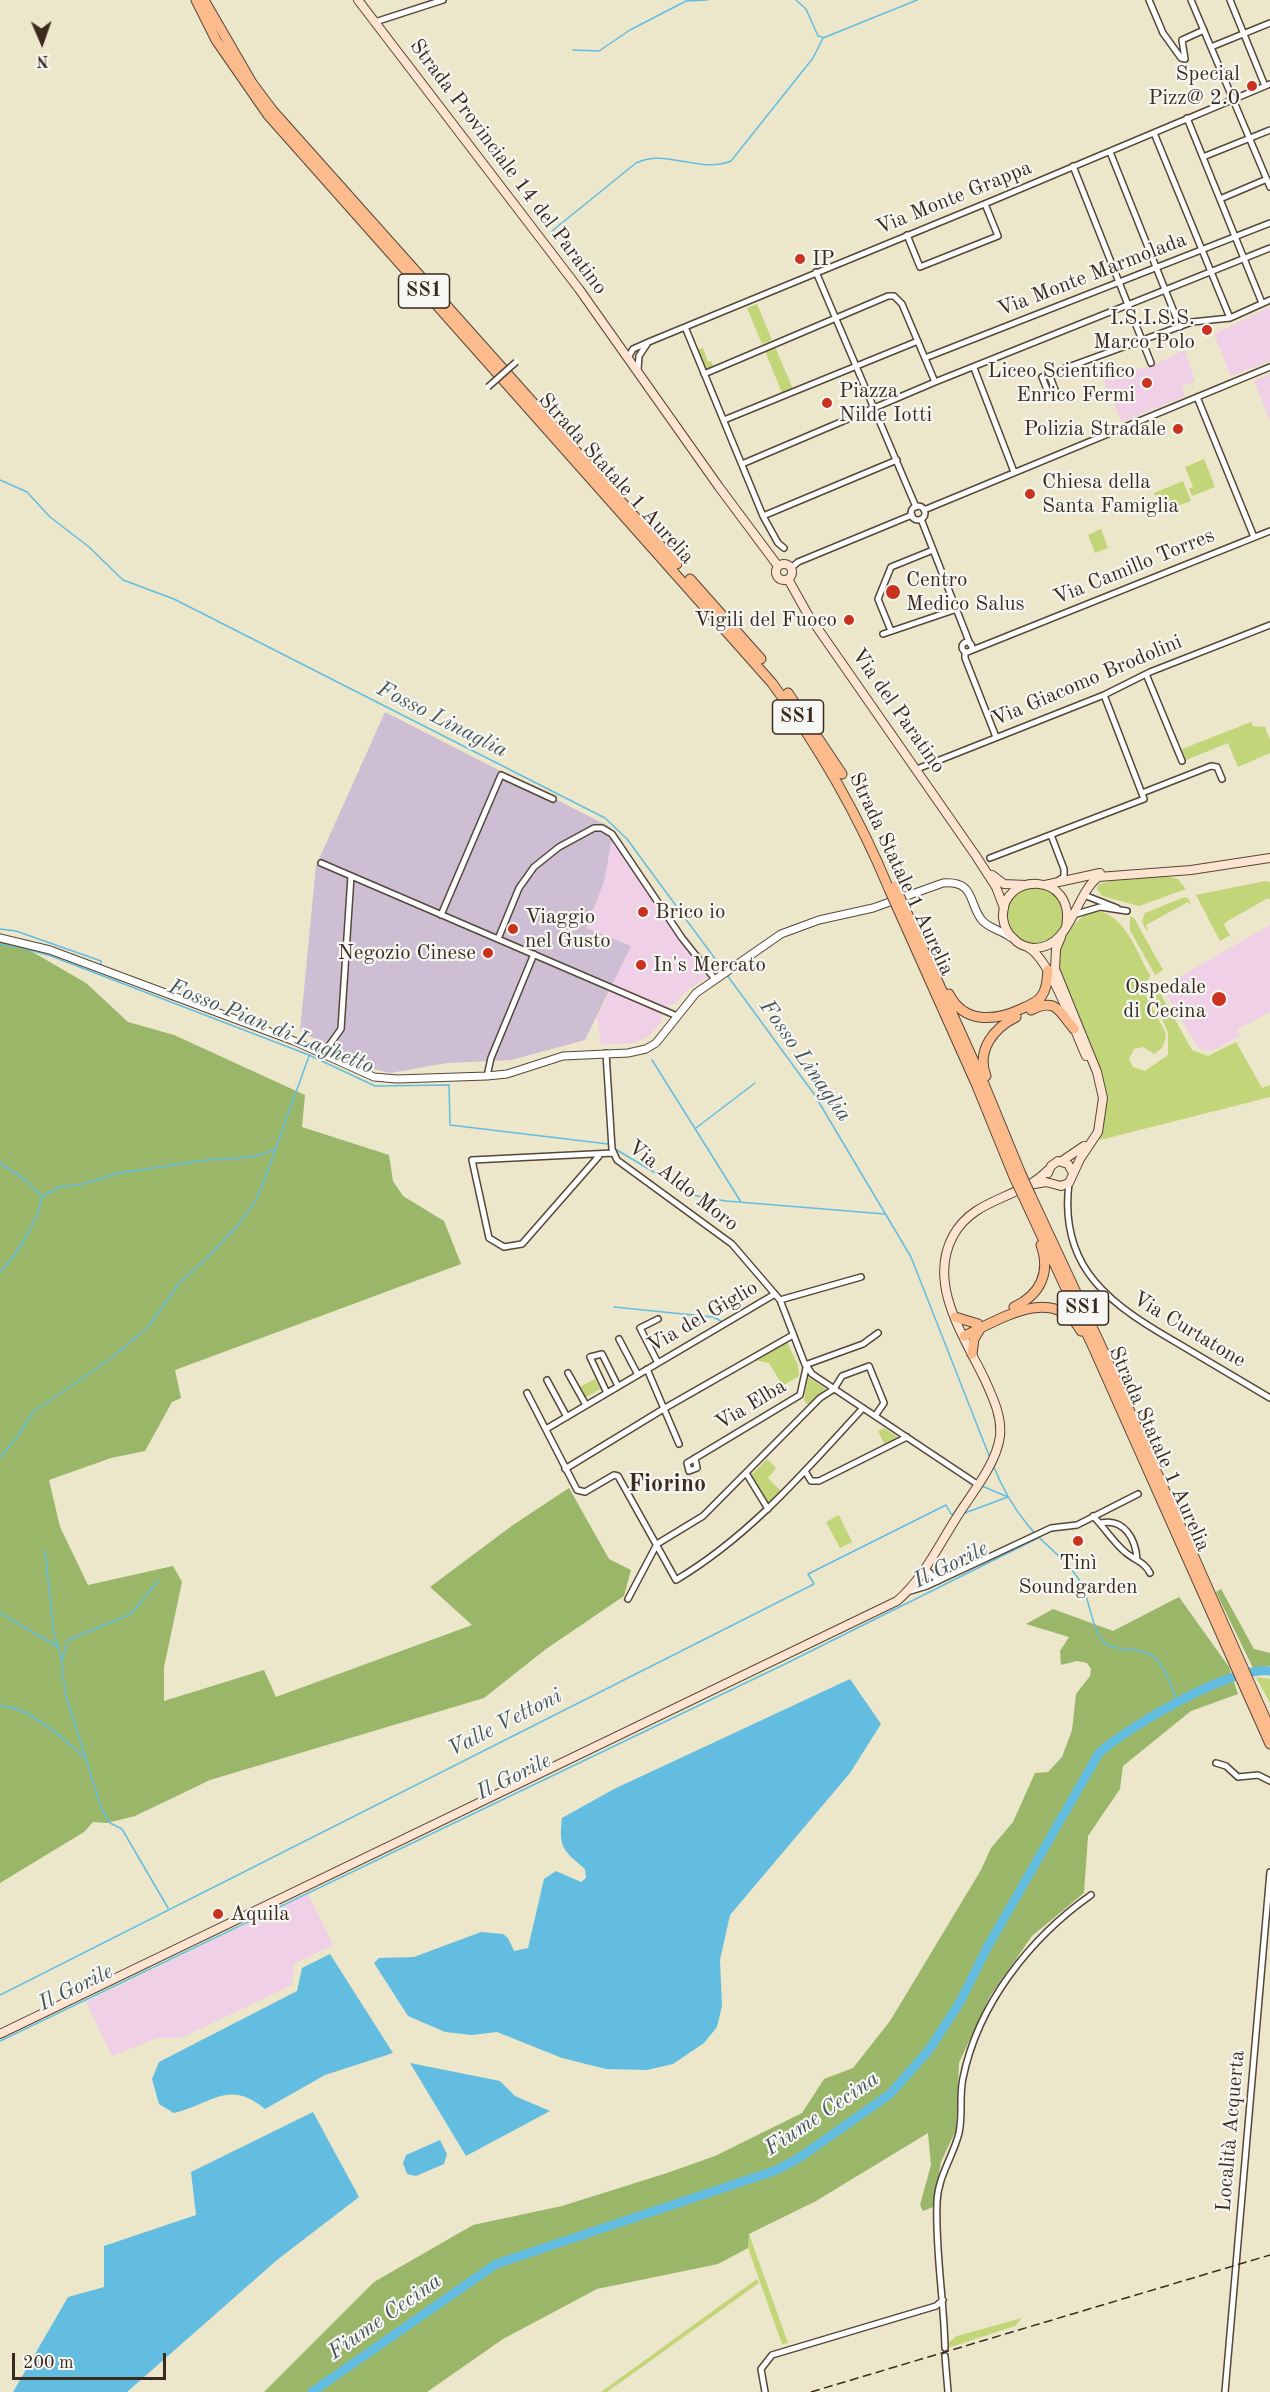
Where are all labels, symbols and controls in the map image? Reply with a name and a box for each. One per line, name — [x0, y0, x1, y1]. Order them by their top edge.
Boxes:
north arrow — [12, 12, 72, 72]
street label: Strada Provinciale 14 del Paratino — [404, 34, 612, 300]
text: N — [36, 52, 49, 68]
place label: Special Pizz@ 2.0 — [1148, 61, 1240, 111]
marker: Special Pizz@ 2.0 — [1245, 79, 1259, 93]
street label: Via Monte Grappa — [872, 155, 1036, 241]
street label: Via Monte Marmolada — [994, 227, 1190, 323]
place label: IP — [812, 246, 835, 272]
marker: IP — [793, 252, 807, 266]
road number: SS1 — [398, 274, 450, 308]
place label: I.S.I.S.S. Marco Polo — [1093, 305, 1195, 355]
marker: I.S.I.S.S. Marco Polo — [1200, 323, 1214, 337]
place label: Liceo Scientifico Enrico Fermi — [988, 358, 1135, 408]
marker: Liceo Scientifico Enrico Fermi — [1140, 376, 1154, 390]
place label: Piazza Nilde Iotti — [839, 378, 932, 428]
street label: Strada Statale 1 Aurelia — [533, 388, 699, 570]
marker: Piazza Nilde Iotti — [820, 396, 834, 410]
place label: Polizia Stradale — [1024, 416, 1166, 442]
marker: Polizia Stradale — [1171, 422, 1185, 436]
place label: Chiesa della Santa Famiglia — [1042, 469, 1179, 519]
marker: Chiesa della Santa Famiglia — [1023, 487, 1037, 501]
street label: Via Camillo Torres — [1050, 523, 1218, 611]
place label: Centro Medico Salus — [906, 567, 1025, 617]
marker: Centro Medico Salus — [884, 583, 902, 601]
place label: Vigili del Fuoco — [694, 607, 837, 633]
marker: Vigili del Fuoco — [842, 613, 856, 627]
street label: Via Giacomo Brodolini — [988, 630, 1186, 732]
street label: Via del Paratino — [846, 644, 950, 778]
water label: Fosso Linaglia — [372, 676, 512, 764]
road number: SS1 — [772, 700, 824, 734]
street label: Strada Statale 1 Aurelia — [843, 768, 959, 980]
place label: Brico io — [655, 899, 725, 925]
place label: Viaggio nel Gusto — [525, 904, 611, 954]
marker: Brico io — [636, 905, 650, 919]
marker: Viaggio nel Gusto — [506, 922, 520, 936]
place label: Negozio Cinese — [338, 940, 476, 966]
marker: Negozio Cinese — [481, 946, 495, 960]
place label: In's Mercato — [653, 952, 766, 978]
marker: In's Mercato — [634, 958, 648, 972]
water label: Fosso Pian di Laghetto — [164, 974, 378, 1080]
place label: Ospedale di Cecina — [1123, 974, 1206, 1024]
marker: Ospedale di Cecina — [1210, 990, 1228, 1008]
water label: Fosso Linaglia — [753, 995, 857, 1127]
street label: Via Aldo Moro — [623, 1135, 743, 1237]
street label: Via del Giglio — [643, 1275, 763, 1359]
street label: Via Curtatone — [1128, 1286, 1250, 1374]
road number: SS1 — [1058, 1291, 1108, 1325]
street label: Strada Statale 1 Aurelia — [1102, 1343, 1216, 1555]
street label: Via Elba — [711, 1374, 791, 1436]
district label: Fiorino — [628, 1471, 706, 1499]
marker: Tinì Soundgarden — [1071, 1534, 1085, 1548]
water label: Il Gorile — [909, 1536, 993, 1594]
place label: Tinì Soundgarden — [1018, 1550, 1138, 1600]
water label: Valle Vettoni — [444, 1683, 566, 1763]
water label: Il Gorile — [472, 1748, 556, 1806]
place label: Aquila — [230, 1901, 290, 1927]
marker: Aquila — [211, 1907, 225, 1921]
water label: Il Gorile — [34, 1959, 118, 2017]
street label: Località Acquerta — [1211, 2049, 1251, 2213]
water label: Fiume Cecina — [760, 2066, 884, 2162]
water label: Fiume Cecina — [323, 2268, 447, 2366]
scale bar — [15, 2341, 170, 2379]
text: 200 m — [23, 2354, 74, 2372]

